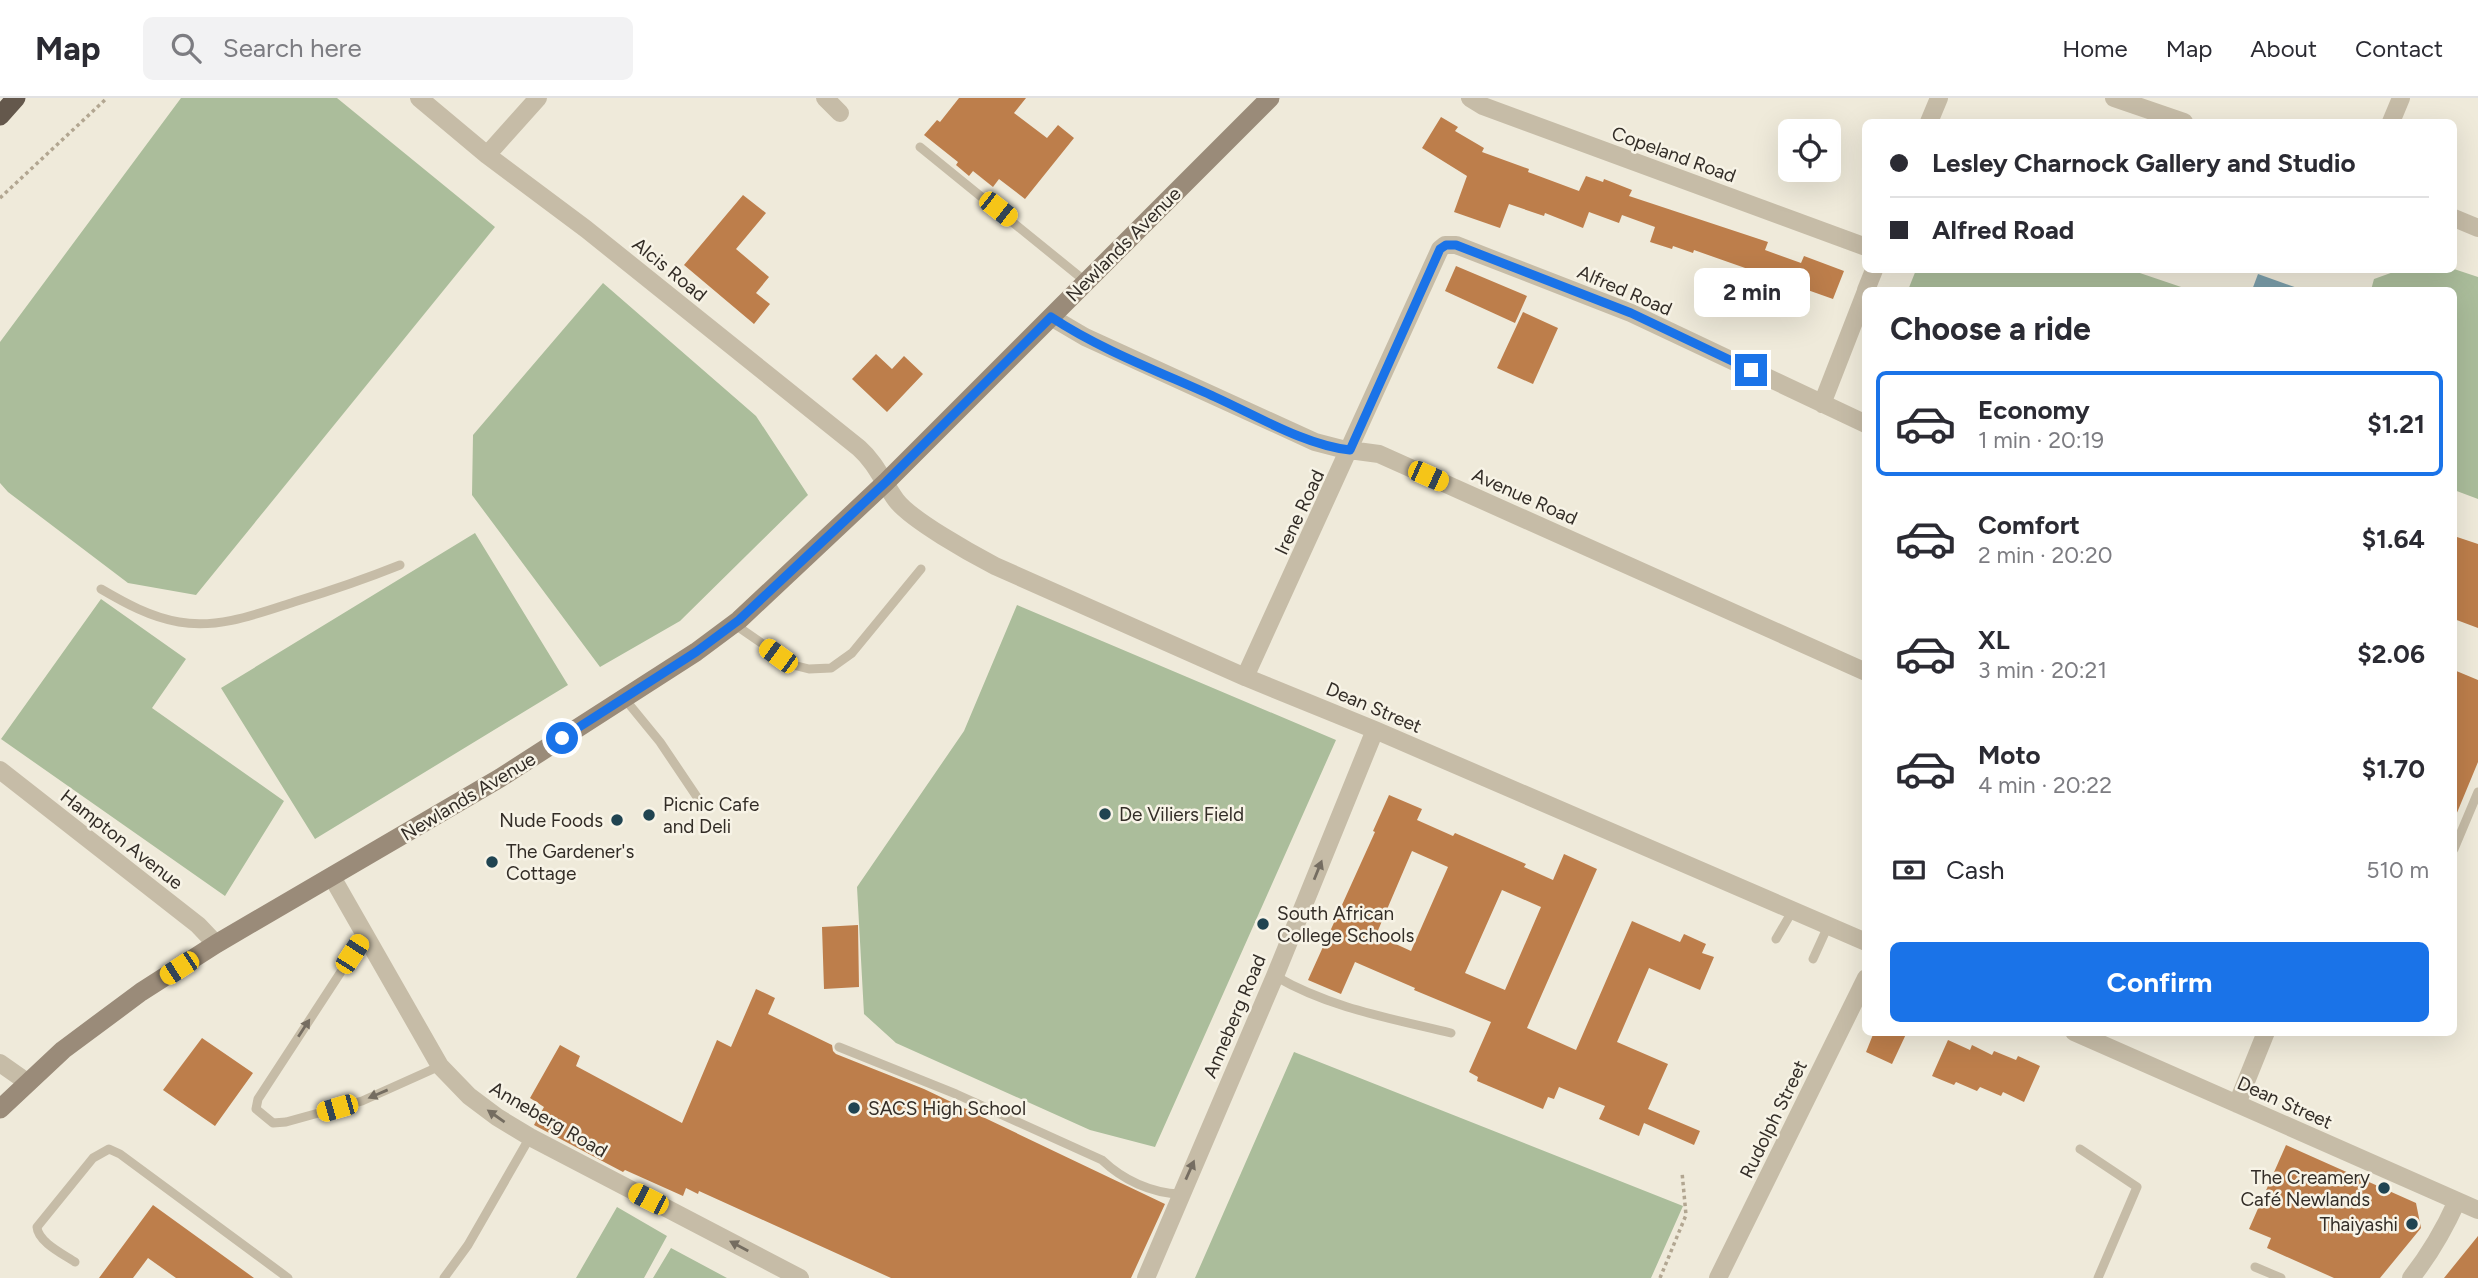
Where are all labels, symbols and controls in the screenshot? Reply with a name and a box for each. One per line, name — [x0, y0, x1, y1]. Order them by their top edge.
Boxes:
search box — [143, 17, 633, 80]
text: Map — [35, 29, 101, 68]
icon: search — [167, 29, 205, 67]
text: Search here — [223, 32, 362, 64]
text: Home — [2062, 34, 2128, 63]
text: Map — [2166, 34, 2212, 63]
text: About — [2250, 34, 2317, 63]
text: Contact — [2355, 34, 2443, 63]
map controls — [1778, 119, 1841, 182]
button: locate — [1778, 119, 1841, 182]
street label: Copeland Road — [1609, 121, 1739, 188]
text: Lesley Charnock Gallery and Studio — [1932, 147, 2356, 179]
street label: Newlands Avenue — [1061, 182, 1186, 307]
car — [975, 188, 1022, 230]
text: Alfred Road — [1932, 214, 2074, 246]
street label: Alcis Road — [628, 232, 712, 306]
street label: Alfred Road — [1574, 260, 1676, 321]
callout: 2 min — [1693, 268, 1809, 317]
text: 2 min — [1723, 278, 1781, 306]
text: Choose a ride — [1890, 310, 2091, 348]
route end — [1735, 354, 1767, 386]
icon: car — [1894, 392, 1957, 455]
text: Economy — [1978, 394, 2090, 426]
text: $1.21 — [2367, 408, 2425, 440]
text: 1 min · 20:19 — [1978, 426, 2104, 454]
car — [1405, 458, 1452, 494]
street label: Avenue Road — [1469, 463, 1581, 530]
street label: Irene Road — [1270, 466, 1329, 558]
icon: car — [1894, 507, 1957, 570]
text: Comfort — [1978, 509, 2080, 541]
text: $1.64 — [2362, 523, 2425, 555]
text: 2 min · 20:20 — [1978, 541, 2113, 569]
icon: car — [1894, 622, 1957, 685]
text: XL — [1978, 624, 2010, 656]
car — [755, 635, 802, 677]
text: $2.06 — [2357, 638, 2425, 670]
text: 3 min · 20:21 — [1978, 656, 2107, 684]
street label: Dean Street — [1323, 677, 1425, 738]
route start — [546, 722, 578, 754]
icon: car — [1894, 737, 1957, 800]
text: Moto — [1978, 739, 2041, 771]
street label: Newlands Avenue — [397, 747, 540, 846]
text: $1.70 — [2362, 753, 2425, 785]
text: 4 min · 20:22 — [1978, 771, 2112, 799]
street label: Hampton Avenue — [56, 784, 188, 894]
place label: Picnic Cafe and Deli — [663, 793, 759, 838]
place label: De Viliers Field — [1119, 803, 1244, 826]
marker: De Viliers Field — [1097, 806, 1113, 822]
marker: Picnic Cafe and Deli — [641, 807, 657, 823]
place label: Nude Foods — [499, 809, 603, 832]
marker: Nude Foods — [609, 812, 625, 828]
place label: The Gardener's Cottage — [506, 840, 634, 885]
icon: cash — [1890, 851, 1928, 889]
marker: The Gardener's Cottage — [484, 854, 500, 870]
text: Cash — [1946, 854, 2005, 886]
text: 510 m — [2366, 856, 2429, 884]
one-way arrow — [1312, 860, 1323, 881]
place label: South African College Schools — [1277, 902, 1414, 947]
marker: South African College Schools — [1255, 916, 1271, 932]
car — [332, 931, 373, 977]
button: Confirm — [1890, 942, 2429, 1022]
car — [156, 948, 203, 988]
street label: Anneberg Road — [1198, 951, 1271, 1081]
one-way arrow — [297, 1019, 310, 1038]
street label: Rudolph Street — [1735, 1056, 1812, 1182]
street label: Dean Street — [2234, 1071, 2336, 1134]
street label: Anneberg Road — [486, 1076, 612, 1162]
one-way arrow — [368, 1089, 389, 1100]
car — [314, 1092, 361, 1124]
place label: SACS High School — [868, 1097, 1026, 1120]
marker: SACS High School — [846, 1100, 862, 1116]
one-way arrow — [487, 1109, 505, 1123]
one-way arrow — [1185, 1159, 1196, 1180]
place label: The Creamery Café Newlands — [2240, 1166, 2370, 1211]
car — [625, 1180, 672, 1218]
marker: The Creamery Café Newlands — [2376, 1180, 2392, 1196]
place label: Thaiyashi — [2319, 1213, 2398, 1236]
marker: Thaiyashi — [2404, 1216, 2420, 1232]
one-way arrow — [729, 1241, 749, 1252]

